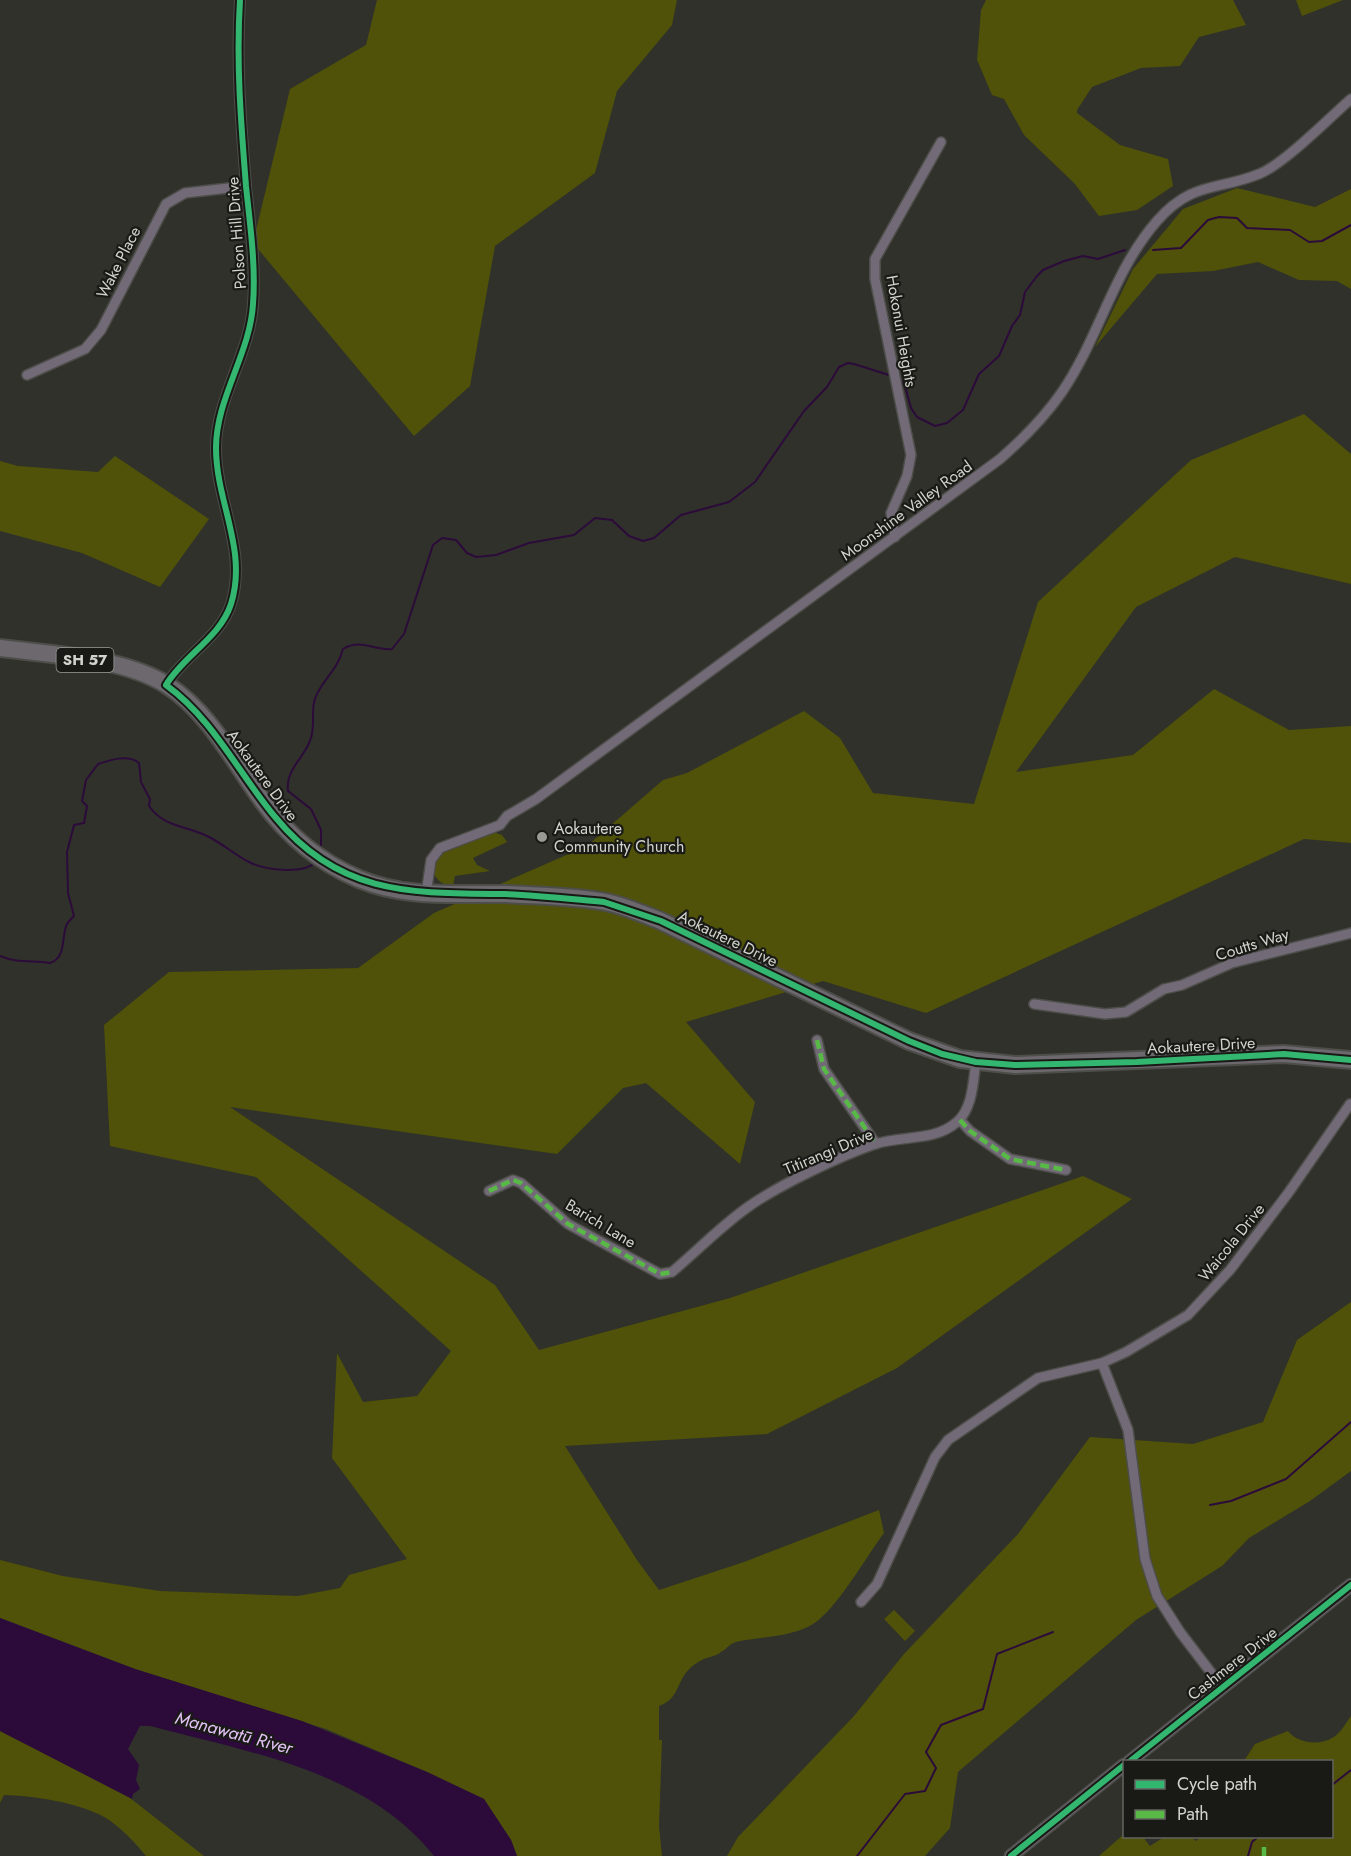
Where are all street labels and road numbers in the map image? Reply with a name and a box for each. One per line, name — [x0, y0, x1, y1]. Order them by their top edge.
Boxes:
street label: Polson Hill Drive — [221, 176, 252, 290]
street label: Wake Place — [91, 222, 146, 302]
street label: Hokonui Heights — [880, 273, 923, 389]
street label: Moonshine Valley Road — [836, 455, 977, 566]
road number: SH 57 — [56, 648, 113, 672]
street label: Aokautere Drive — [221, 725, 304, 826]
street label: Aokautere Drive — [674, 904, 782, 973]
street label: Coutts Way — [1212, 922, 1293, 967]
street label: Aokautere Drive — [1146, 1031, 1256, 1060]
street label: Titirangi Drive — [780, 1122, 876, 1181]
street label: Barich Lane — [561, 1193, 640, 1254]
street label: Waicola Drive — [1193, 1198, 1270, 1286]
street label: Cashmere Drive — [1183, 1621, 1282, 1706]

